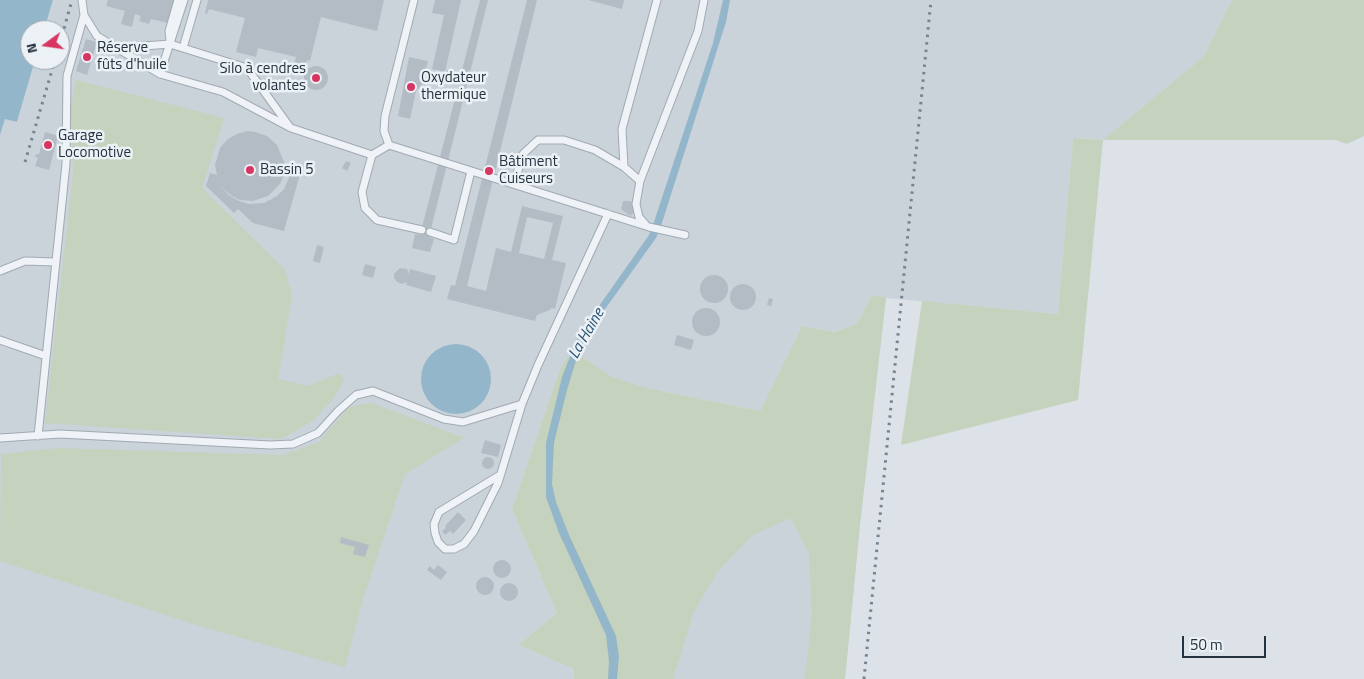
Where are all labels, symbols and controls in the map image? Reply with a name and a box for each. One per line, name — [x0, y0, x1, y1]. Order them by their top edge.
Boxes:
north arrow — [20, 20, 70, 70]
place label: Réserve fûts d'huile — [97, 39, 167, 74]
text: N — [20, 41, 42, 56]
marker: Réserve fûts d'huile — [81, 51, 93, 63]
place label: Silo à cendres volantes — [219, 60, 306, 95]
place label: Oxydateur thermique — [421, 69, 486, 104]
marker: Silo à cendres volantes — [310, 72, 322, 84]
marker: Oxydateur thermique — [405, 81, 417, 93]
place label: Garage Locomotive — [58, 127, 131, 162]
marker: Garage Locomotive — [42, 139, 54, 151]
place label: Bâtiment Cuiseurs — [499, 153, 558, 188]
place label: Bassin 5 — [260, 161, 314, 179]
marker: Bassin 5 — [244, 164, 256, 176]
marker: Bâtiment Cuiseurs — [483, 165, 495, 177]
water label: La Haine — [565, 305, 609, 363]
scale bar — [1184, 626, 1268, 658]
text: 50 m — [1190, 633, 1223, 656]

